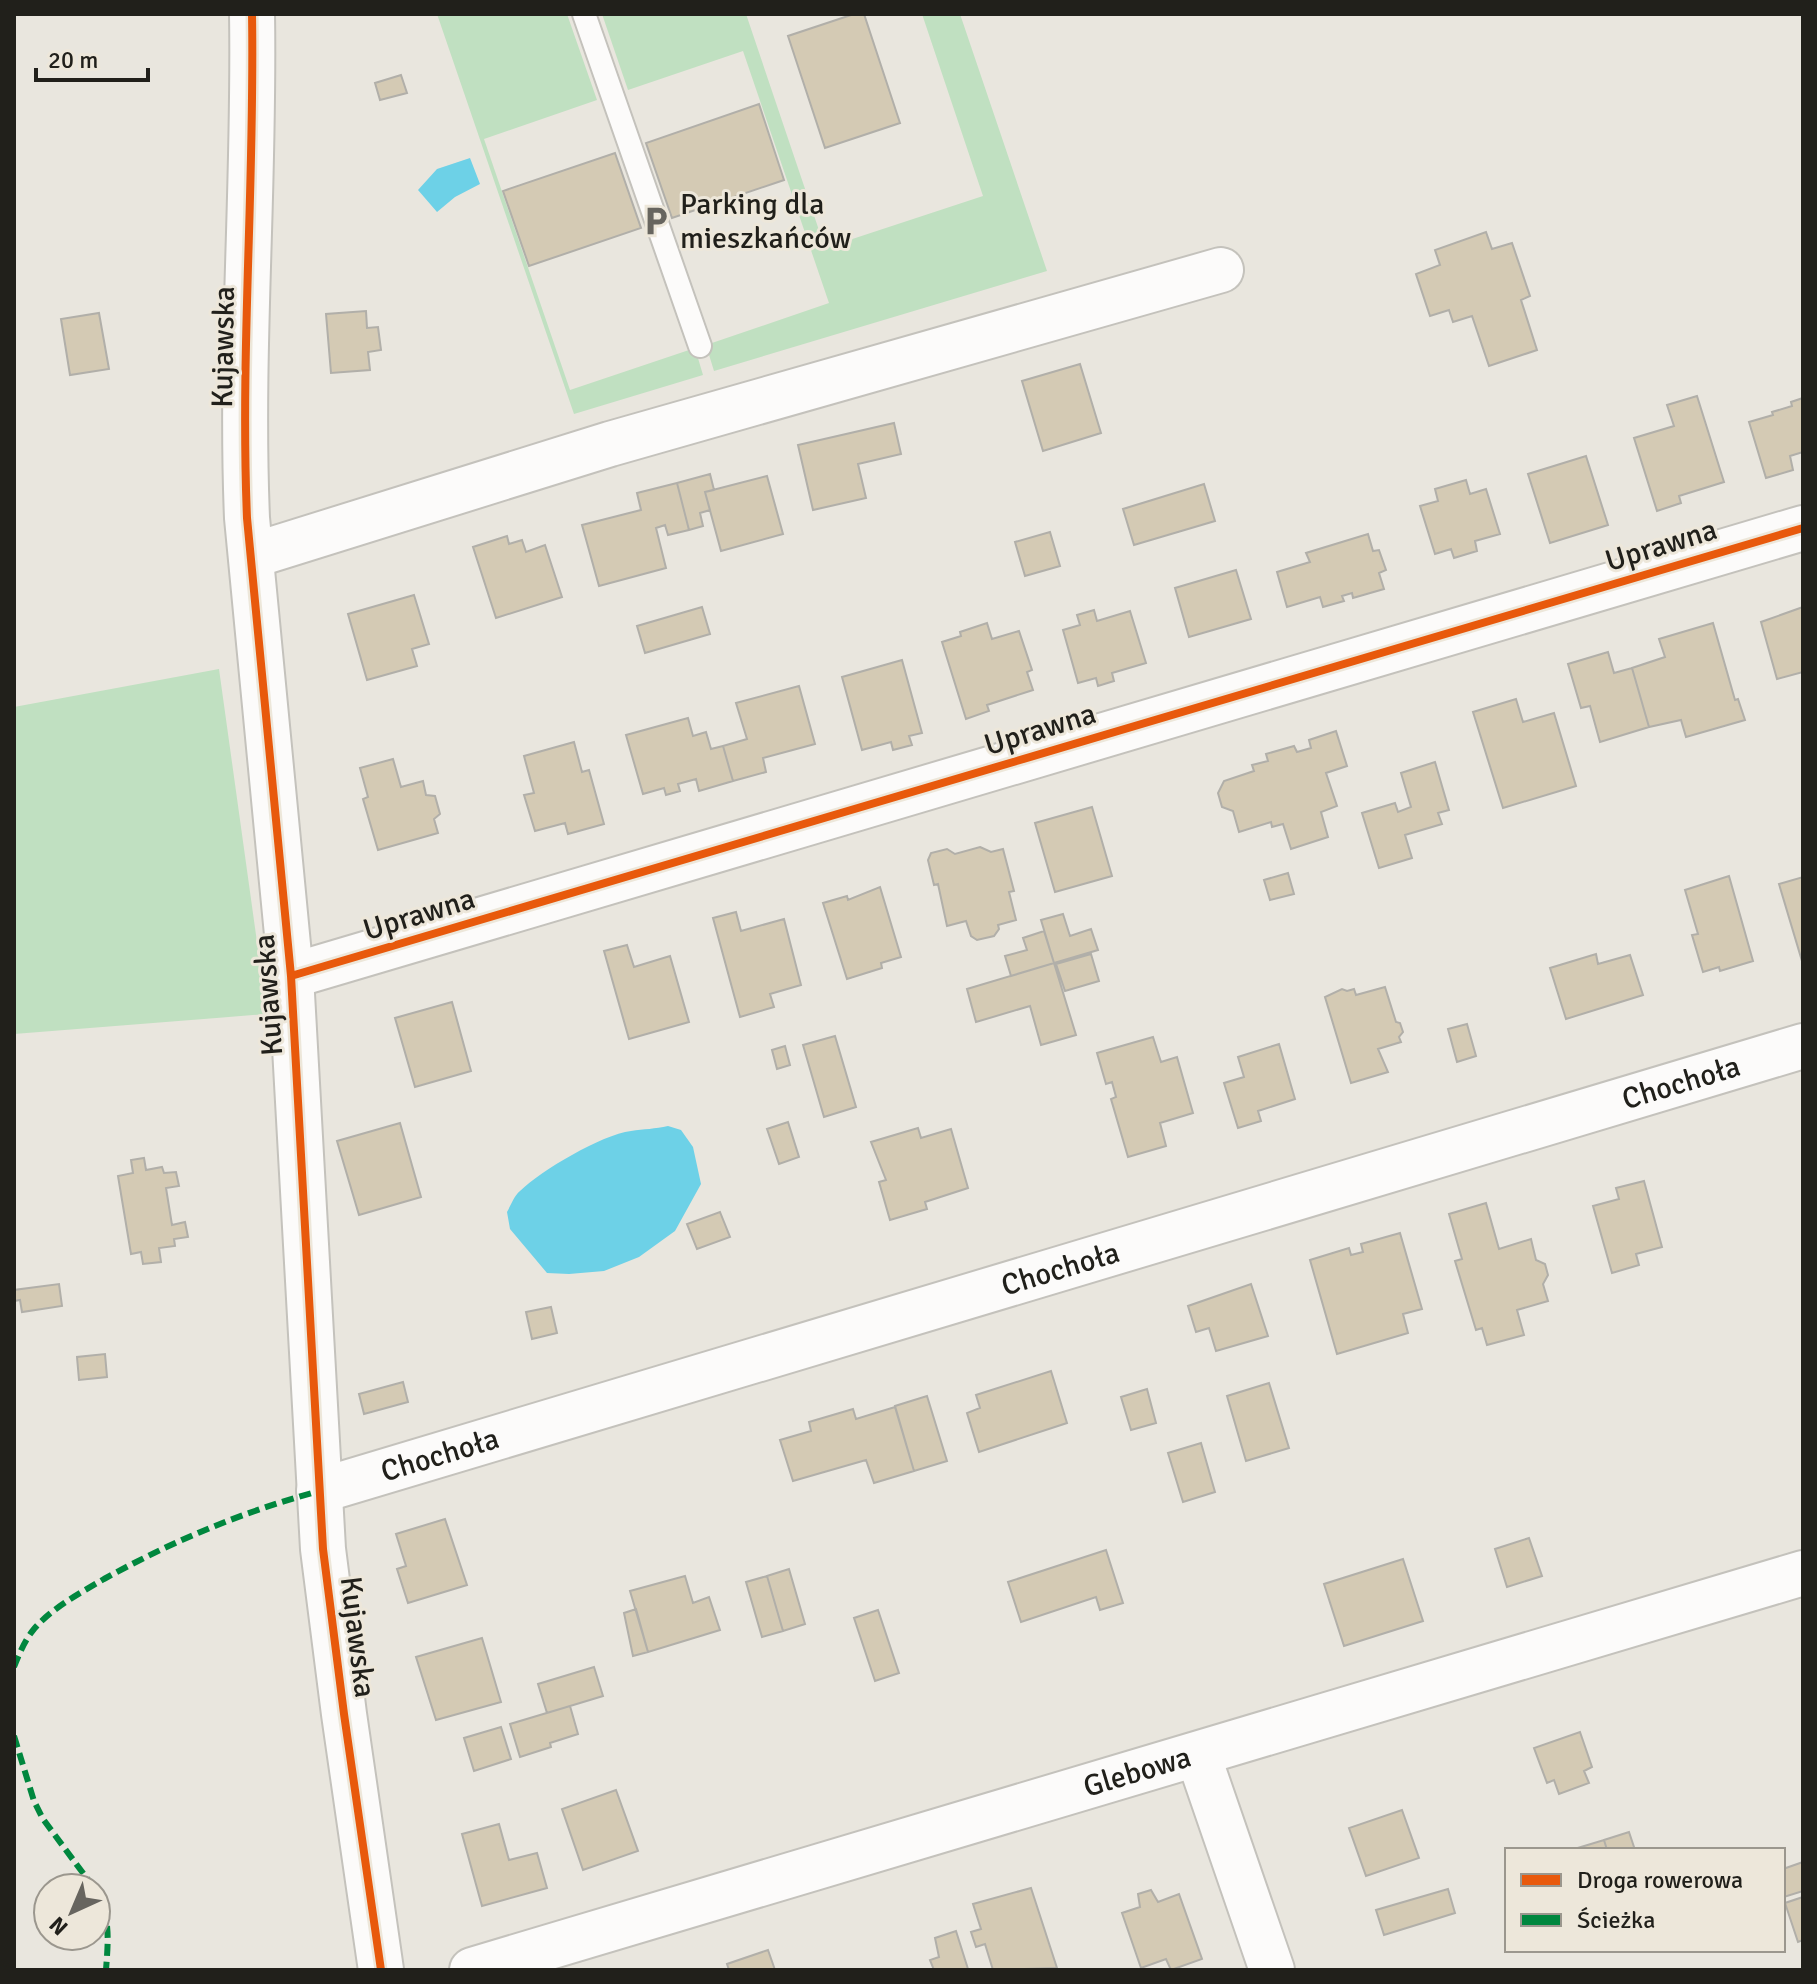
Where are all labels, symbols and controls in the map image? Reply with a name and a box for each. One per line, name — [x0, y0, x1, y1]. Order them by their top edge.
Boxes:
scale bar — [36, 32, 148, 82]
text: 20 m — [48, 45, 98, 75]
place label: Parking dla mieszkańców — [680, 186, 851, 257]
parking icon: Parking dla mieszkańców — [639, 204, 673, 238]
street label: Kujawska — [204, 286, 243, 408]
street label: Uprawna — [1601, 511, 1722, 580]
street label: Uprawna — [980, 695, 1101, 764]
street label: Uprawna — [359, 880, 480, 949]
street label: Kujawska — [246, 933, 291, 1057]
street label: Chochoła — [1618, 1048, 1745, 1118]
street label: Chochoła — [997, 1234, 1124, 1304]
street label: Chochoła — [376, 1420, 503, 1490]
street label: Kujawska — [332, 1574, 383, 1700]
street label: Glebowa — [1079, 1739, 1195, 1806]
legend — [1505, 1848, 1785, 1952]
text: Droga rowerowa — [1577, 1865, 1743, 1895]
north arrow — [32, 1872, 112, 1952]
text: Ścieżka — [1577, 1905, 1655, 1935]
text: N — [44, 1911, 73, 1941]

